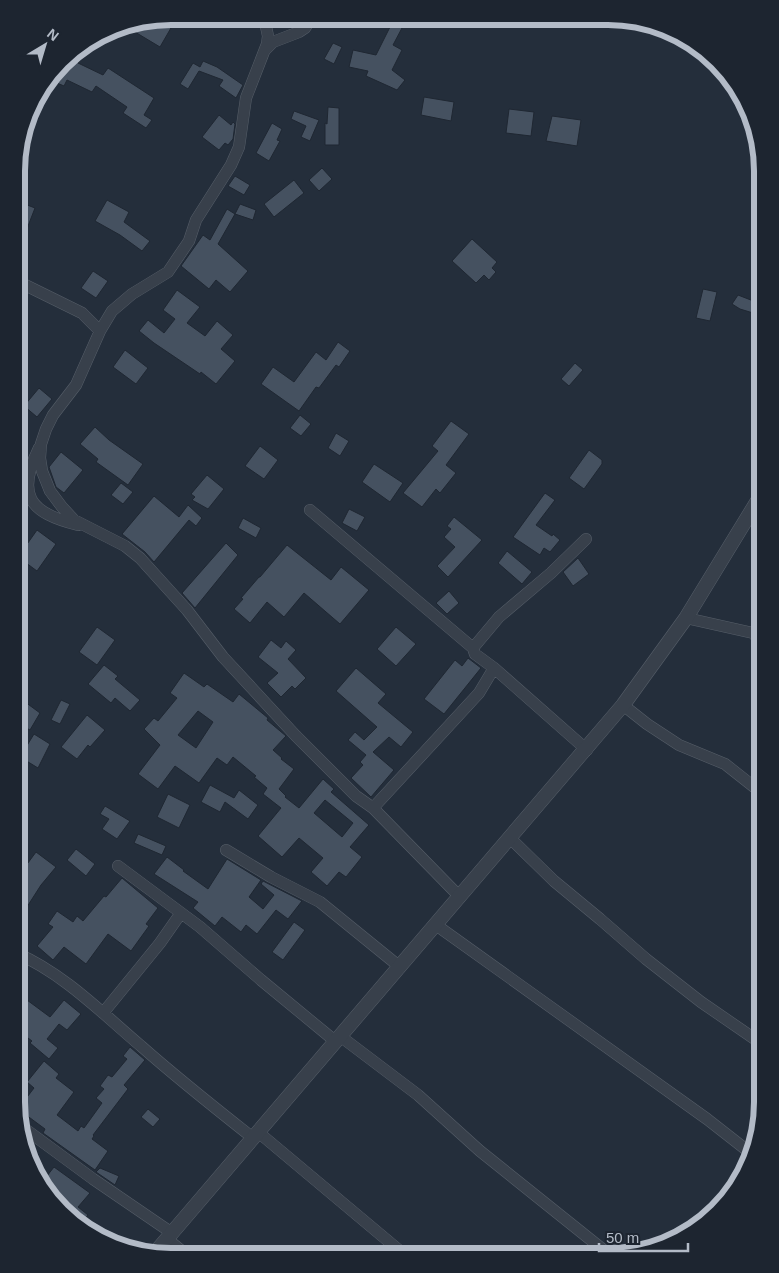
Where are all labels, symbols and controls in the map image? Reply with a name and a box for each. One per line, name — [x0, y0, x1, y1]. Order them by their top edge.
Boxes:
north arrow — [20, 20, 70, 70]
text: N — [44, 25, 62, 44]
scale bar — [599, 1220, 688, 1252]
text: 50 m — [606, 1229, 639, 1246]

